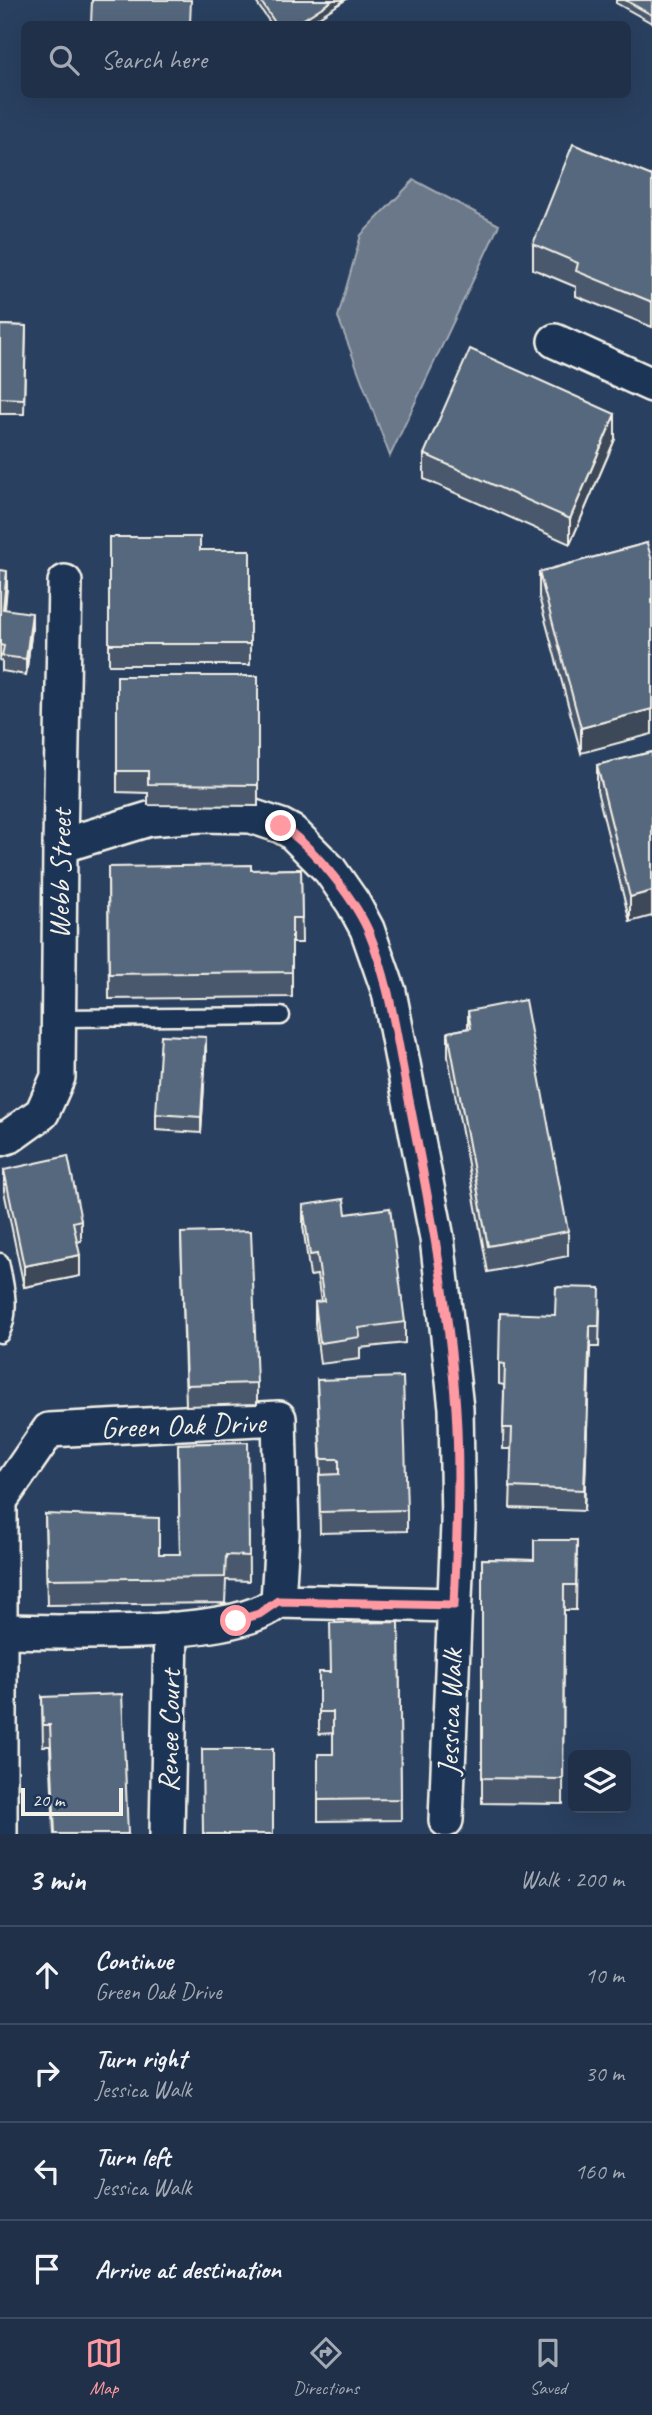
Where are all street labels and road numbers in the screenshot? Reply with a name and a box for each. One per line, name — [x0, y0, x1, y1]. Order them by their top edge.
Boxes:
street label: Webb Street — [40, 806, 80, 939]
street label: Green Oak Drive — [100, 1403, 268, 1447]
street label: Jessica Walk — [429, 1646, 471, 1778]
street label: Renee Court — [149, 1666, 189, 1793]

